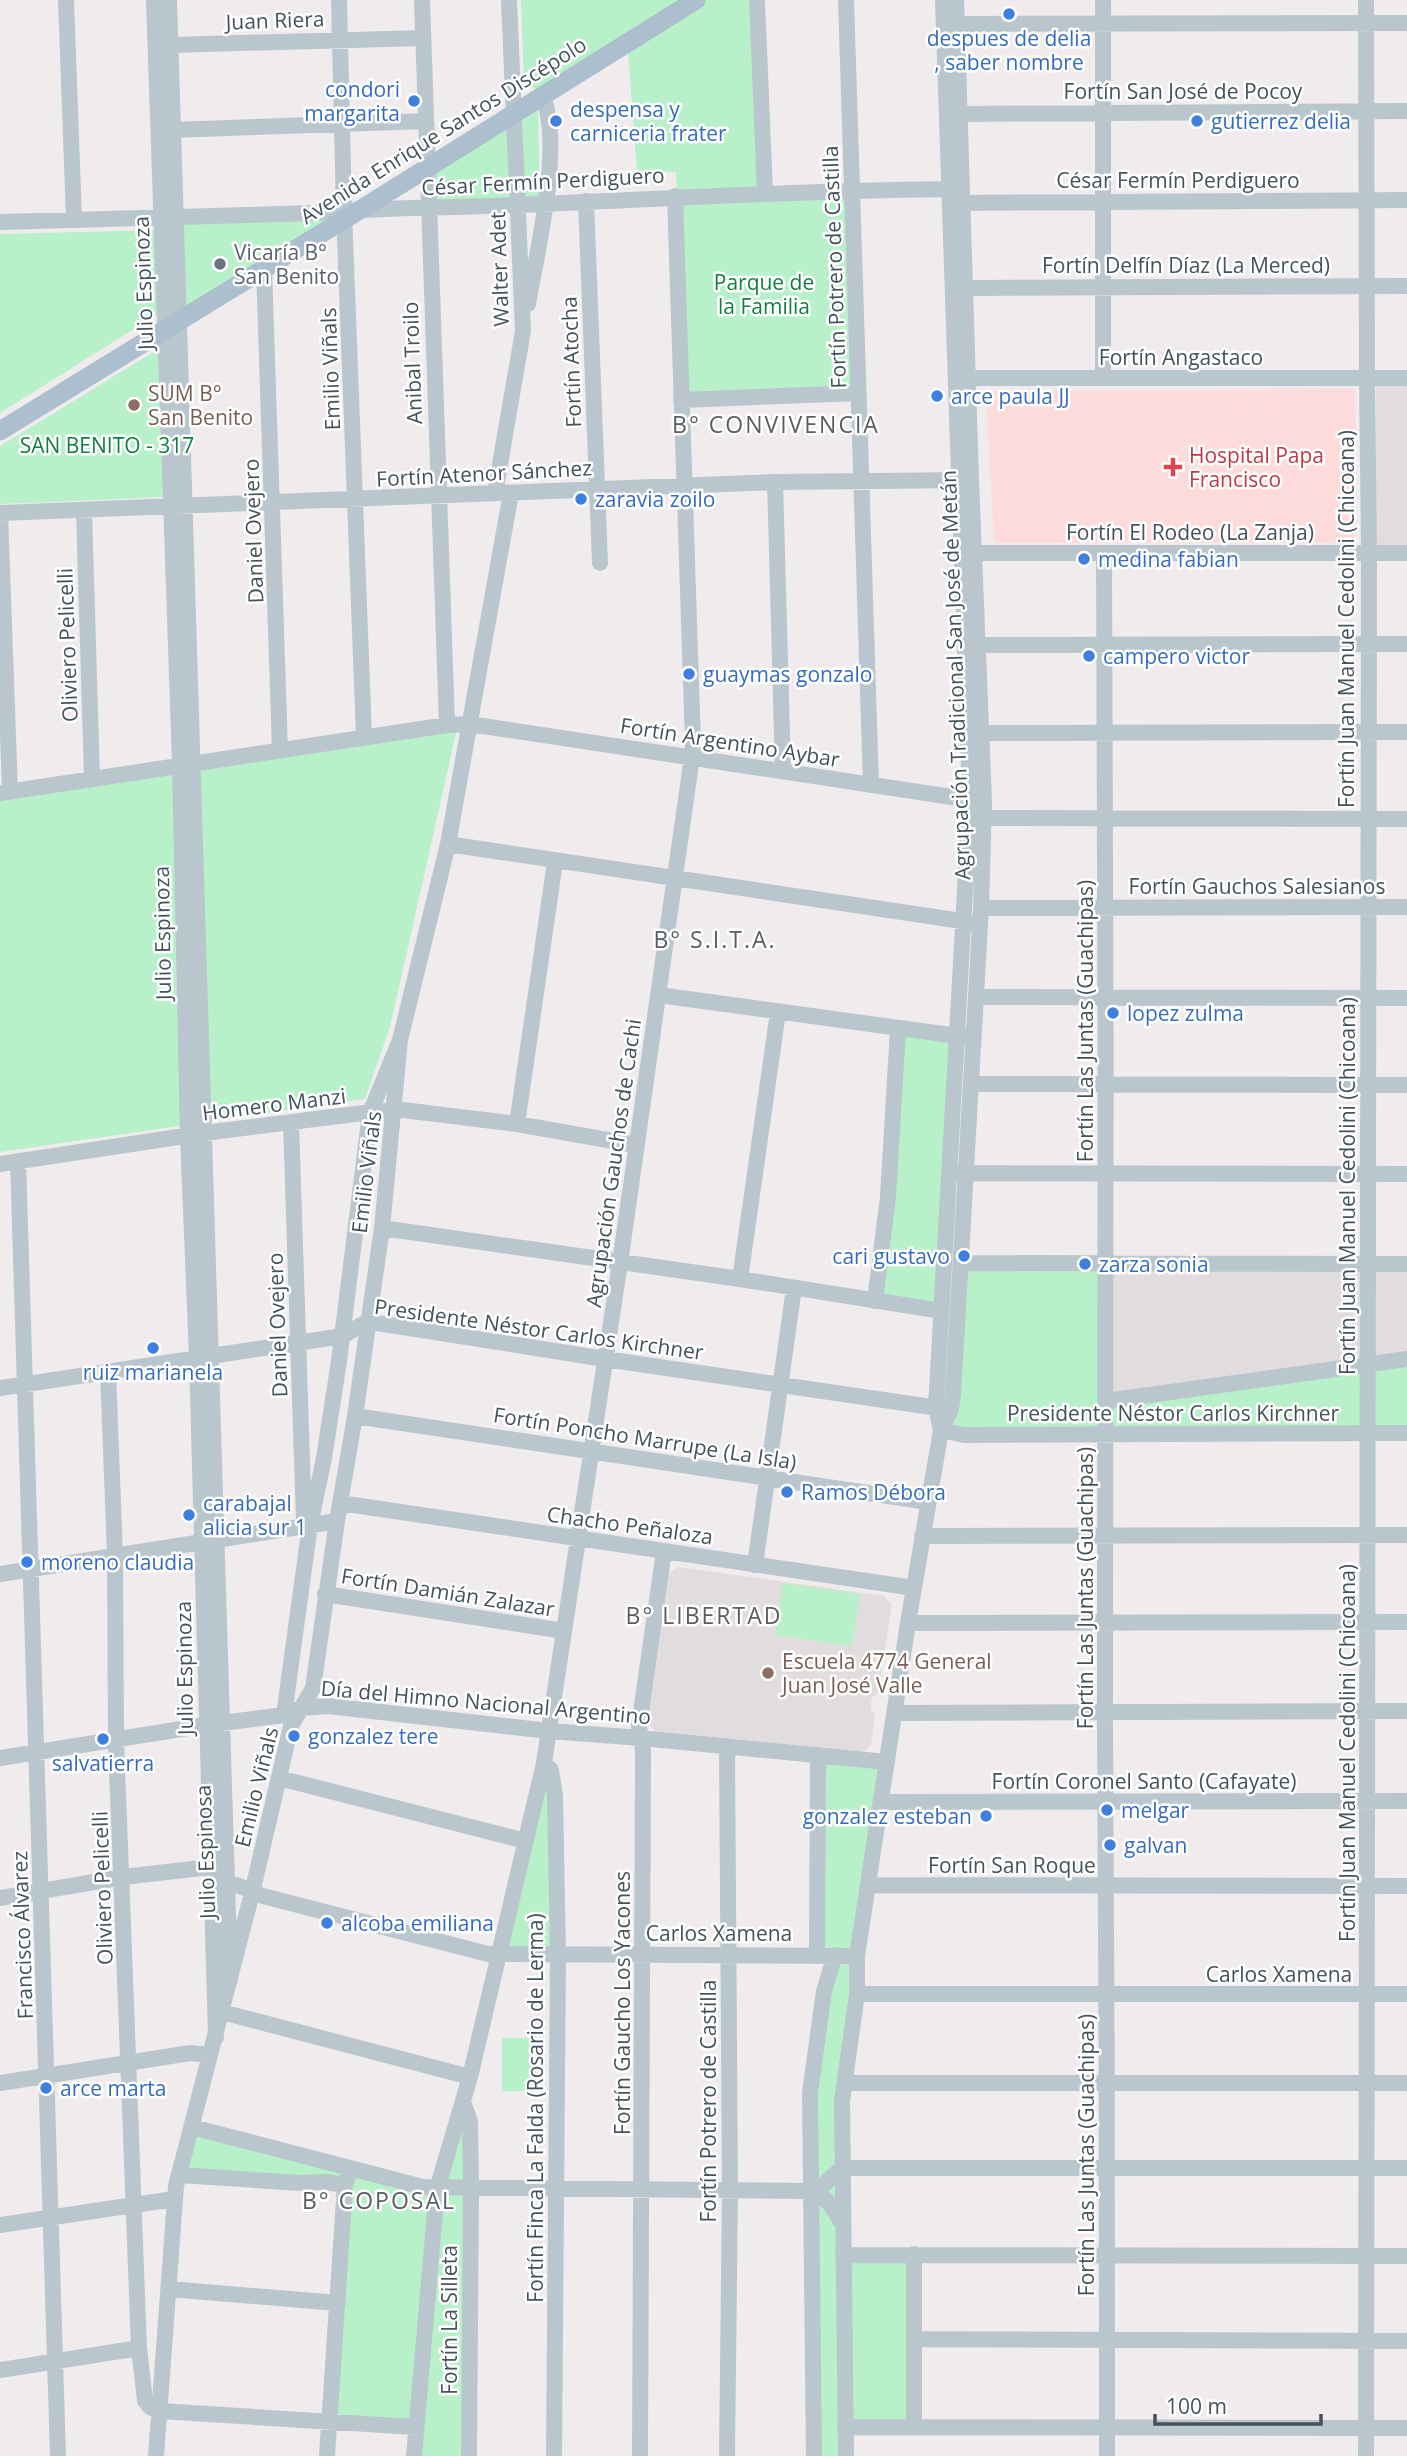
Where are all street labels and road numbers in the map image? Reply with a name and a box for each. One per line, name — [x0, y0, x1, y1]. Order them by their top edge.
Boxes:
street label: Juan Riera — [223, 4, 325, 36]
street label: Avenida Enrique Santos Discépolo — [295, 30, 591, 230]
street label: Fortín San José de Pocoy — [1064, 77, 1303, 105]
street label: Fortín Potrero de Castilla — [816, 145, 852, 389]
street label: César Fermín Perdiguero — [421, 161, 665, 201]
street label: César Fermín Perdiguero — [1056, 166, 1300, 194]
street label: Walter Adet — [483, 211, 515, 327]
street label: Julio Espinoza — [127, 216, 159, 352]
street label: Fortín Delfín Díaz (La Merced) — [1042, 251, 1330, 279]
street label: Fortín Atocha — [555, 296, 587, 428]
street label: Anibal Troilo — [396, 301, 428, 425]
street label: Emilio Viñals — [314, 307, 346, 431]
street label: Fortín Angastaco — [1099, 343, 1263, 371]
street label: Fortín Juan Manuel Cedolini (Chicoana) — [1332, 430, 1360, 808]
street label: Fortín Atenor Sánchez — [375, 453, 593, 493]
street label: Daniel Ovejero — [236, 458, 270, 604]
street label: Agrupación Tradicional San José de Metán — [934, 470, 976, 880]
street label: Fortín El Rodeo (La Zanja) — [1066, 518, 1314, 546]
street label: Oliviero Pelicelli — [50, 568, 84, 722]
street label: Fortín Argentino Aybar — [618, 711, 842, 773]
street label: Julio Espinoza — [147, 866, 177, 1002]
street label: Fortín Gauchos Salesianos — [1129, 872, 1385, 900]
street label: Fortín Las Juntas (Guachipas) — [1071, 880, 1099, 1162]
street label: Fortín Juan Manuel Cedolini (Chicoana) — [1333, 997, 1361, 1375]
street label: Agrupación Gauchos de Cachi — [579, 1017, 647, 1309]
street label: Homero Manzi — [201, 1081, 347, 1127]
street label: Emilio Viñals — [345, 1109, 387, 1235]
street label: Daniel Ovejero — [260, 1252, 294, 1398]
street label: Presidente Néstor Carlos Kirchner — [373, 1292, 706, 1366]
street label: Presidente Néstor Carlos Kirchner — [1007, 1399, 1339, 1427]
street label: Fortín Poncho Marrupe (La Isla) — [492, 1400, 798, 1476]
street label: Fortín Las Juntas (Guachipas) — [1071, 1447, 1099, 1729]
street label: Chacho Peñaloza — [545, 1499, 715, 1551]
street label: Fortín Damián Zalazar — [339, 1561, 557, 1623]
street label: Fortín Juan Manuel Cedolini (Chicoana) — [1333, 1564, 1361, 1942]
street label: Julio Espinoza — [169, 1601, 199, 1737]
street label: Día del Himno Nacional Argentino — [320, 1674, 652, 1730]
street label: Emilio Viñals — [228, 1724, 284, 1850]
street label: Fortín Coronel Santo (Cafayate) — [992, 1767, 1296, 1795]
street label: Julio Espinosa — [189, 1784, 221, 1922]
street label: Oliviero Pelicelli — [85, 1811, 119, 1965]
street label: Francisco Álvarez — [5, 1850, 39, 2020]
street label: Fortín San Roque — [928, 1851, 1096, 1879]
street label: Fortín Gaucho Los Yacones — [608, 1871, 636, 2135]
street label: Fortín Finca La Falda (Rosario de Lerma) — [521, 1913, 549, 2303]
street label: Carlos Xamena — [646, 1919, 792, 1947]
street label: Carlos Xamena — [1206, 1960, 1352, 1988]
street label: Fortín Potrero de Castilla — [694, 1979, 722, 2223]
street label: Fortín Las Juntas (Guachipas) — [1072, 2014, 1100, 2296]
street label: Fortín La Silleta — [435, 2245, 463, 2395]

